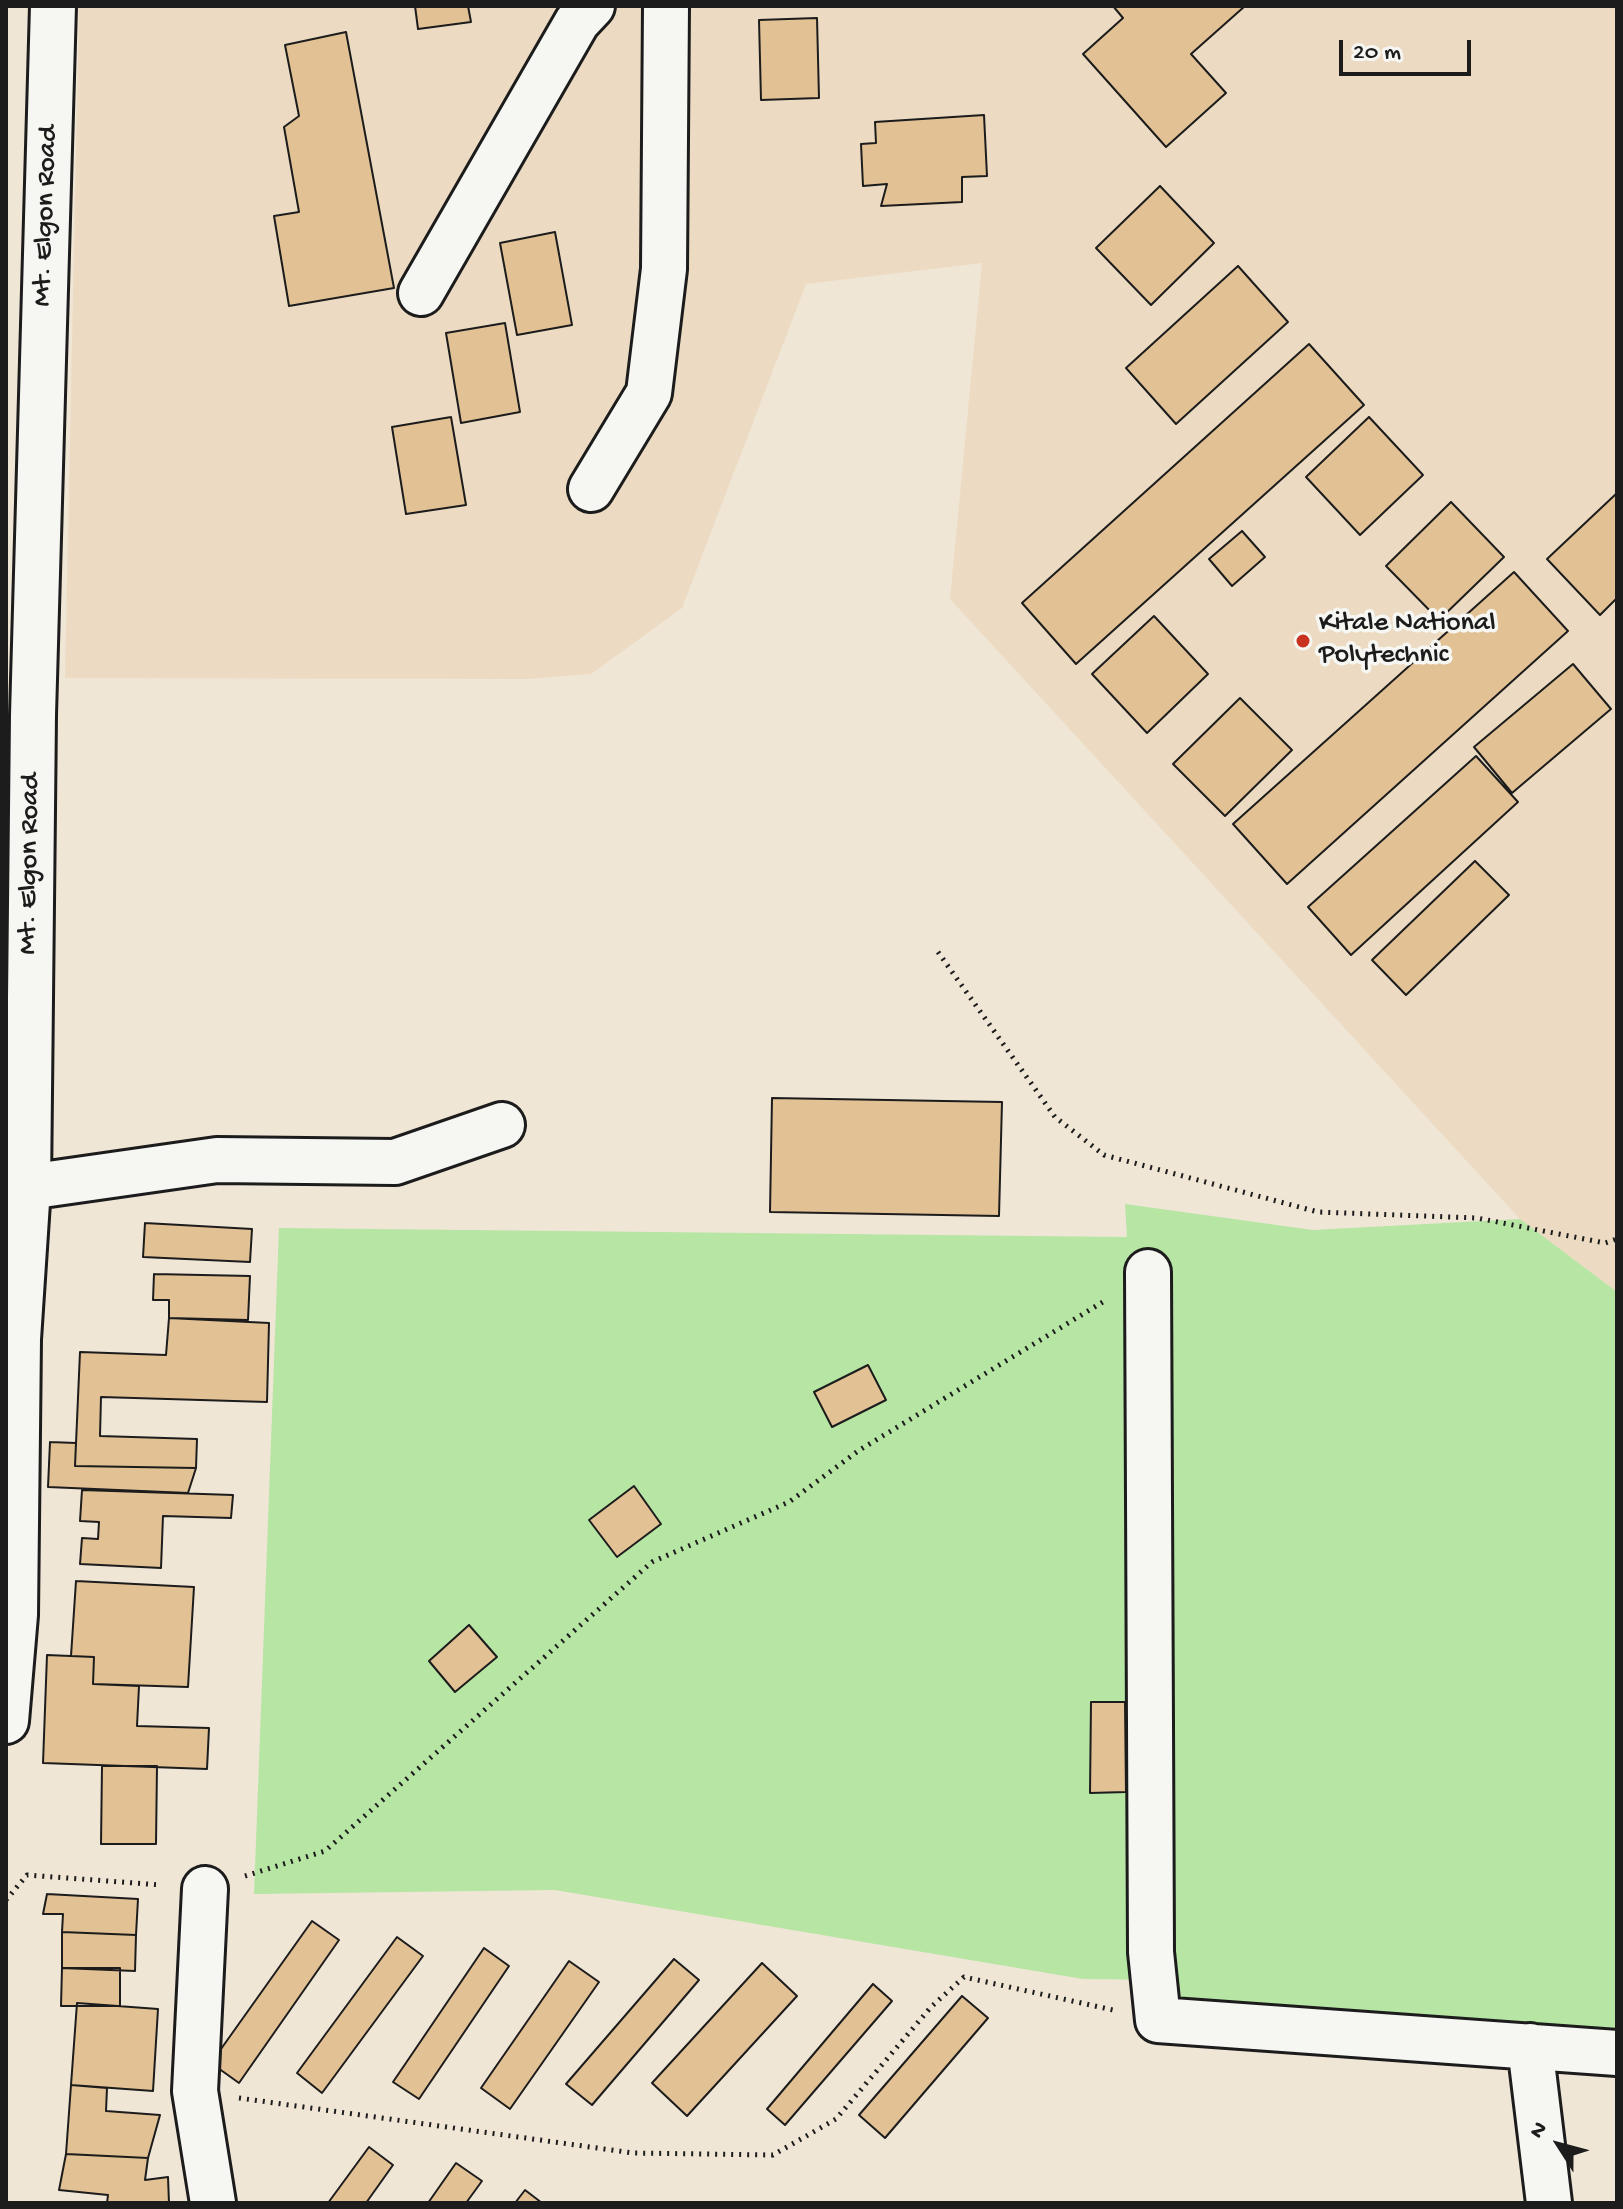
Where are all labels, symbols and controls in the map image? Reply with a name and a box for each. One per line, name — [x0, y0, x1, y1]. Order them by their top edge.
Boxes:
scale bar — [1343, 24, 1475, 74]
text: 20 m — [1353, 39, 1401, 68]
street label: Mt. Elgon Road — [27, 125, 67, 307]
place label: Kitale National Polytechnic — [1319, 608, 1496, 674]
marker: Kitale National Polytechnic — [1294, 632, 1312, 650]
street label: Mt. Elgon Road — [13, 773, 49, 955]
north arrow — [1519, 2105, 1599, 2185]
text: N — [1525, 2117, 1554, 2144]

